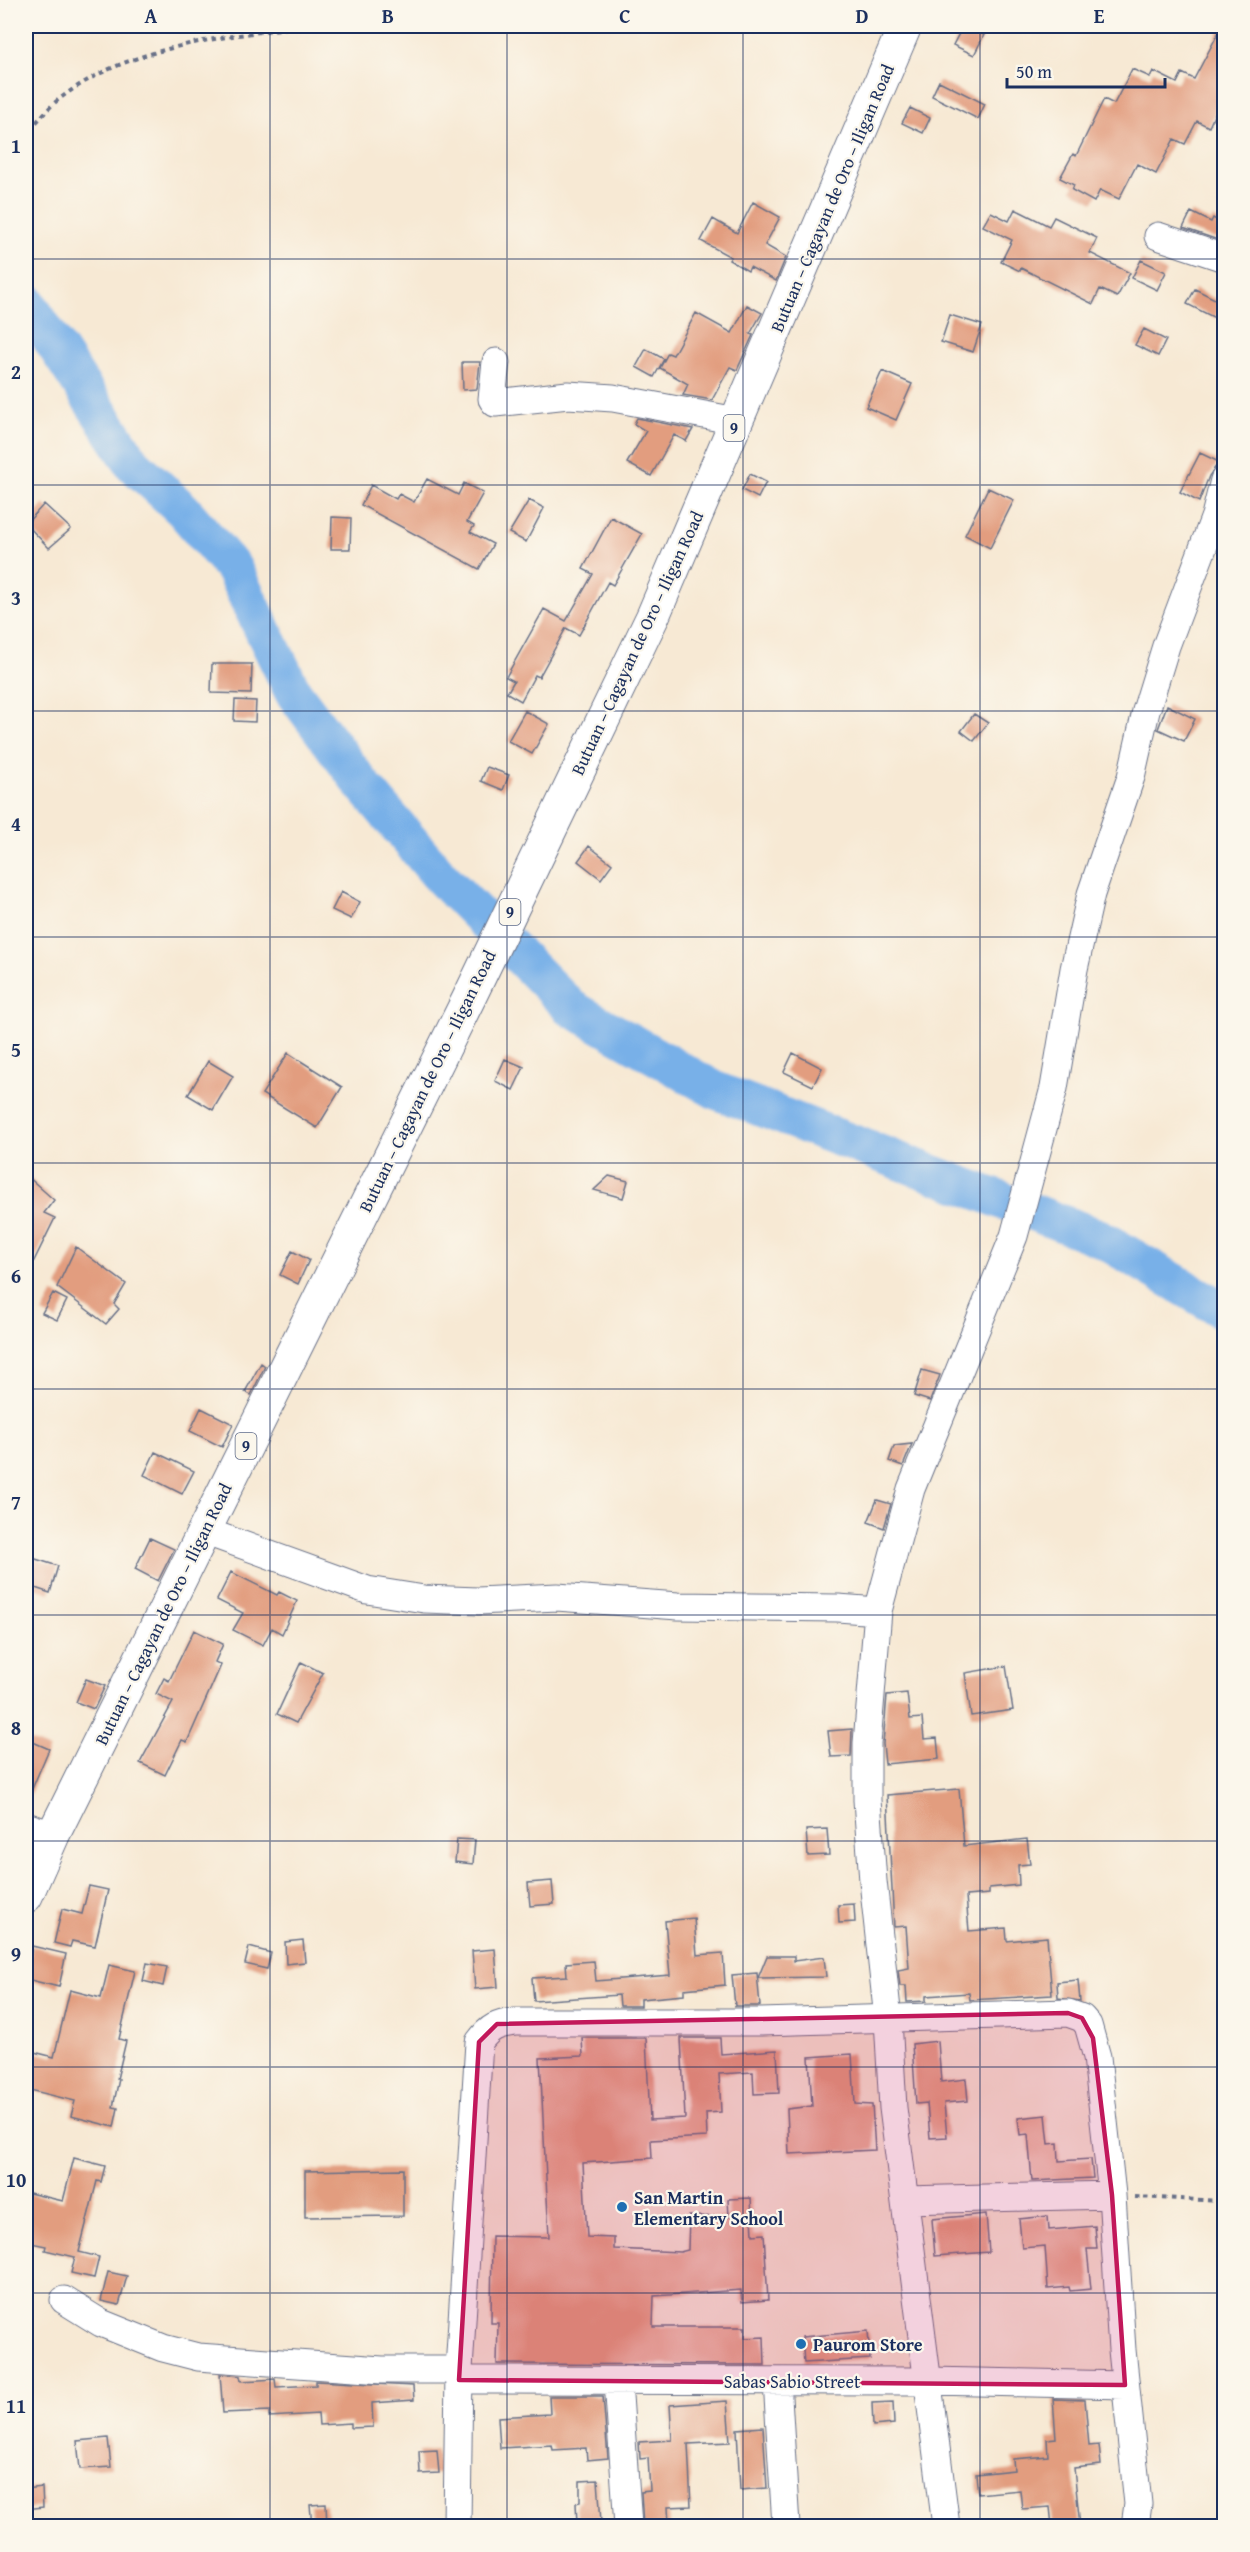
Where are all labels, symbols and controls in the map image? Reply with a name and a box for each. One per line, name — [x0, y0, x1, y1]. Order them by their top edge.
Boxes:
text: A — [145, 1, 158, 30]
text: B — [382, 1, 394, 30]
text: C — [619, 1, 631, 30]
text: D — [855, 1, 869, 30]
text: E — [1094, 1, 1105, 30]
scale bar — [1007, 51, 1164, 89]
text: 50 m — [1016, 58, 1052, 85]
street label: Butuan – Cagayan de Oro – Iligan Road — [763, 59, 901, 336]
text: 1 — [11, 131, 21, 160]
text: 2 — [11, 357, 21, 386]
road number: 9 — [724, 415, 744, 441]
street label: Butuan – Cagayan de Oro – Iligan Road — [564, 506, 710, 780]
text: 3 — [11, 583, 21, 612]
text: 4 — [11, 809, 21, 838]
road number: 9 — [500, 899, 520, 925]
street label: Butuan – Cagayan de Oro – Iligan Road — [352, 945, 503, 1217]
text: 5 — [11, 1035, 21, 1064]
text: 6 — [11, 1261, 21, 1290]
road number: 9 — [236, 1433, 256, 1459]
street label: Butuan – Cagayan de Oro – Iligan Road — [88, 1478, 239, 1750]
text: 7 — [11, 1487, 21, 1516]
text: 8 — [11, 1713, 21, 1742]
text: 9 — [11, 1939, 21, 1968]
text: 10 — [6, 2165, 26, 2194]
place label: San Martin Elementary School — [634, 2184, 784, 2232]
marker: San Martin Elementary School — [615, 2200, 629, 2214]
place label: Paurom Store — [813, 2331, 923, 2358]
marker: Paurom Store — [794, 2337, 808, 2351]
street label: Sabas Sabio Street — [724, 2368, 861, 2395]
text: 11 — [6, 2391, 26, 2420]

